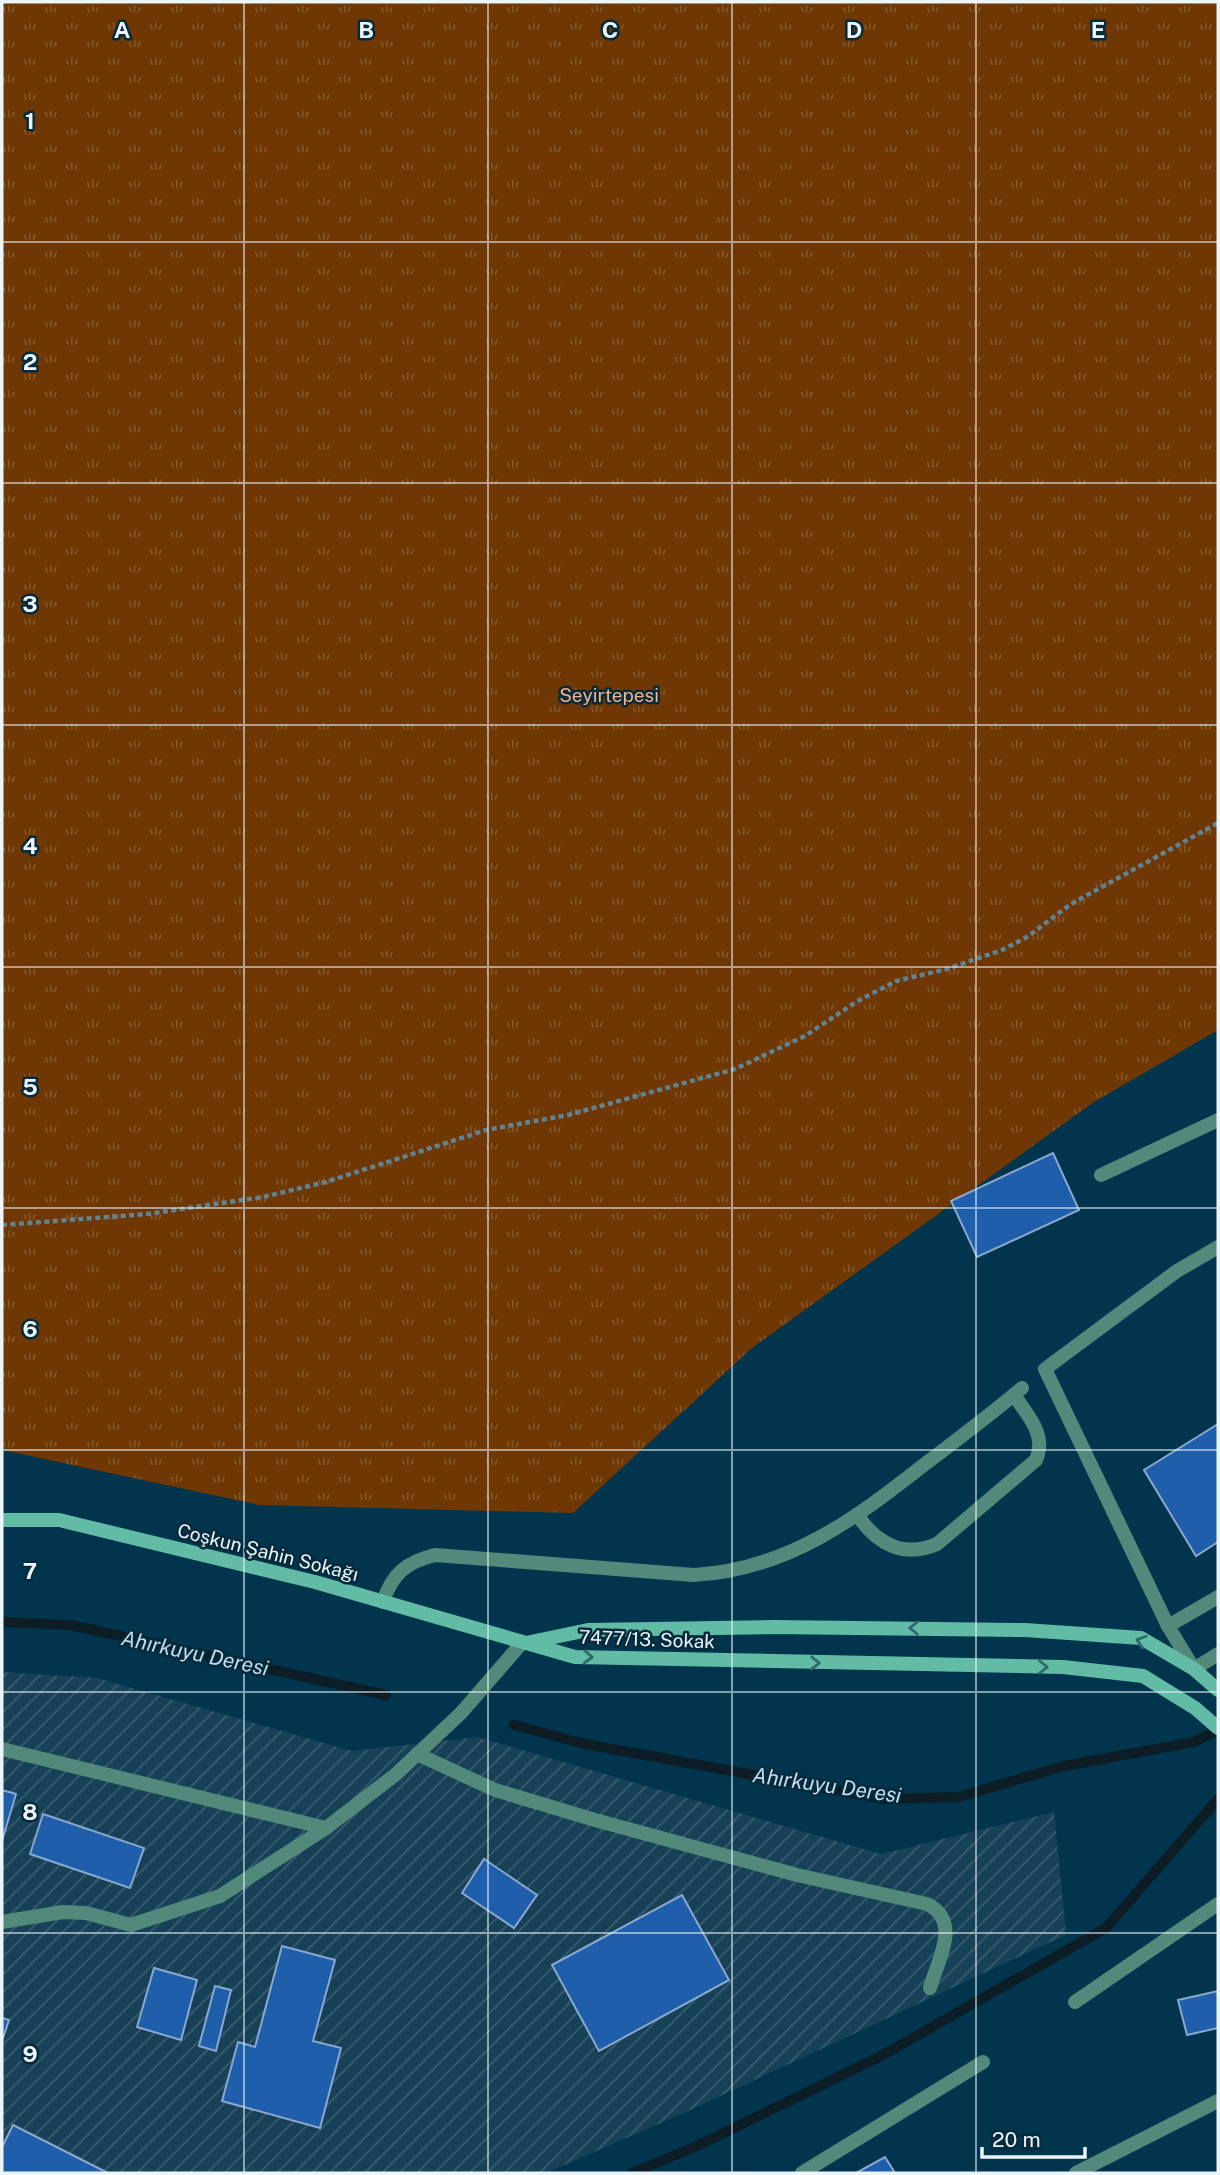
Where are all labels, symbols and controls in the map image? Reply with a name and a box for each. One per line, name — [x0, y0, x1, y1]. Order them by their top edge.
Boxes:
text: A — [114, 16, 131, 43]
text: B — [358, 16, 374, 43]
text: C — [602, 16, 618, 43]
text: D — [846, 16, 862, 43]
text: E — [1091, 16, 1105, 43]
text: 1 — [25, 107, 35, 134]
text: 2 — [23, 348, 37, 375]
text: 3 — [22, 590, 38, 617]
park label: Seyirtepesi — [559, 684, 659, 706]
text: 4 — [22, 832, 38, 859]
text: 5 — [22, 1073, 38, 1100]
text: 6 — [22, 1315, 38, 1342]
street label: Coşkun Şahin Sokağı — [175, 1519, 361, 1585]
text: 7 — [23, 1557, 37, 1584]
one-way arrow — [908, 1620, 919, 1636]
water label: Ahırkuyu Deresi — [119, 1625, 271, 1681]
street label: 7477/13. Sokak — [579, 1626, 716, 1652]
one-way arrow — [1135, 1635, 1147, 1649]
one-way arrow — [583, 1650, 594, 1665]
one-way arrow — [811, 1655, 821, 1671]
one-way arrow — [1038, 1659, 1049, 1675]
water label: Ahırkuyu Deresi — [751, 1762, 903, 1808]
text: 8 — [22, 1798, 38, 1825]
text: 9 — [22, 2040, 38, 2067]
scale bar — [982, 2116, 1085, 2160]
text: 20 m — [992, 2127, 1041, 2152]

